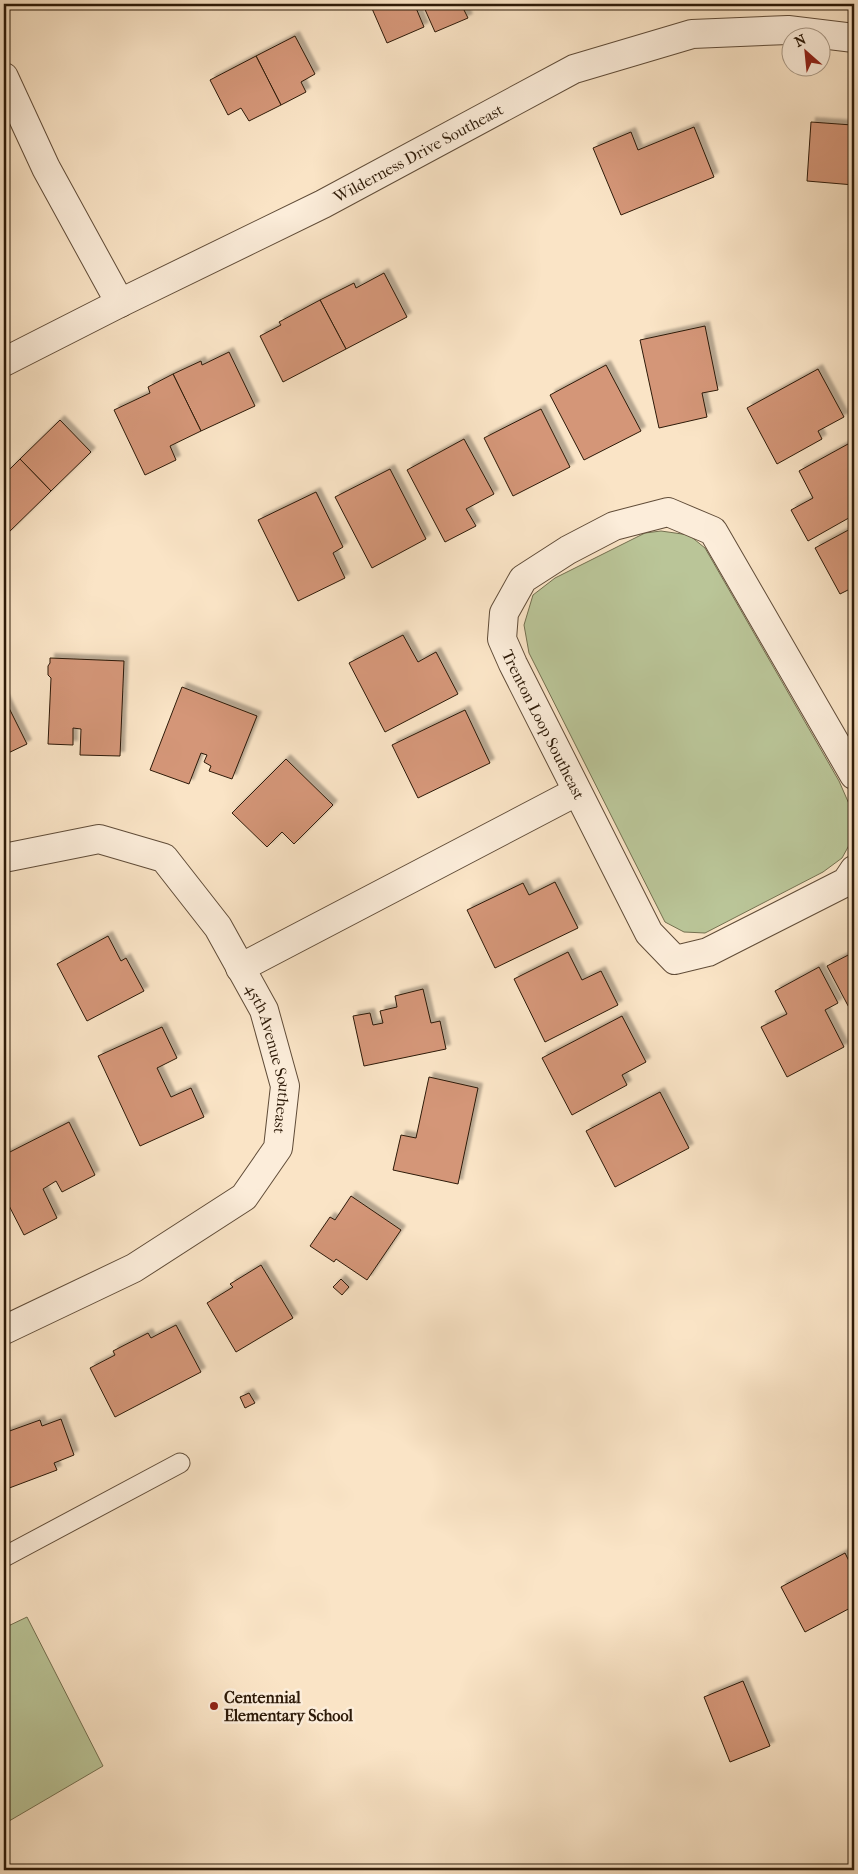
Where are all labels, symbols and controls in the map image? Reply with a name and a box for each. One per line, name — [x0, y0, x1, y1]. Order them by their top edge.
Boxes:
north arrow — [780, 28, 830, 78]
text: N — [792, 31, 809, 51]
street label: Wilderness Drive Southeast — [329, 100, 507, 207]
street label: Trenton Loop Southeast — [498, 647, 589, 803]
street label: 45th Avenue Southeast — [241, 980, 294, 1135]
place label: Centennial Elementary School — [224, 1688, 353, 1726]
marker: Centennial Elementary School — [208, 1700, 220, 1712]

